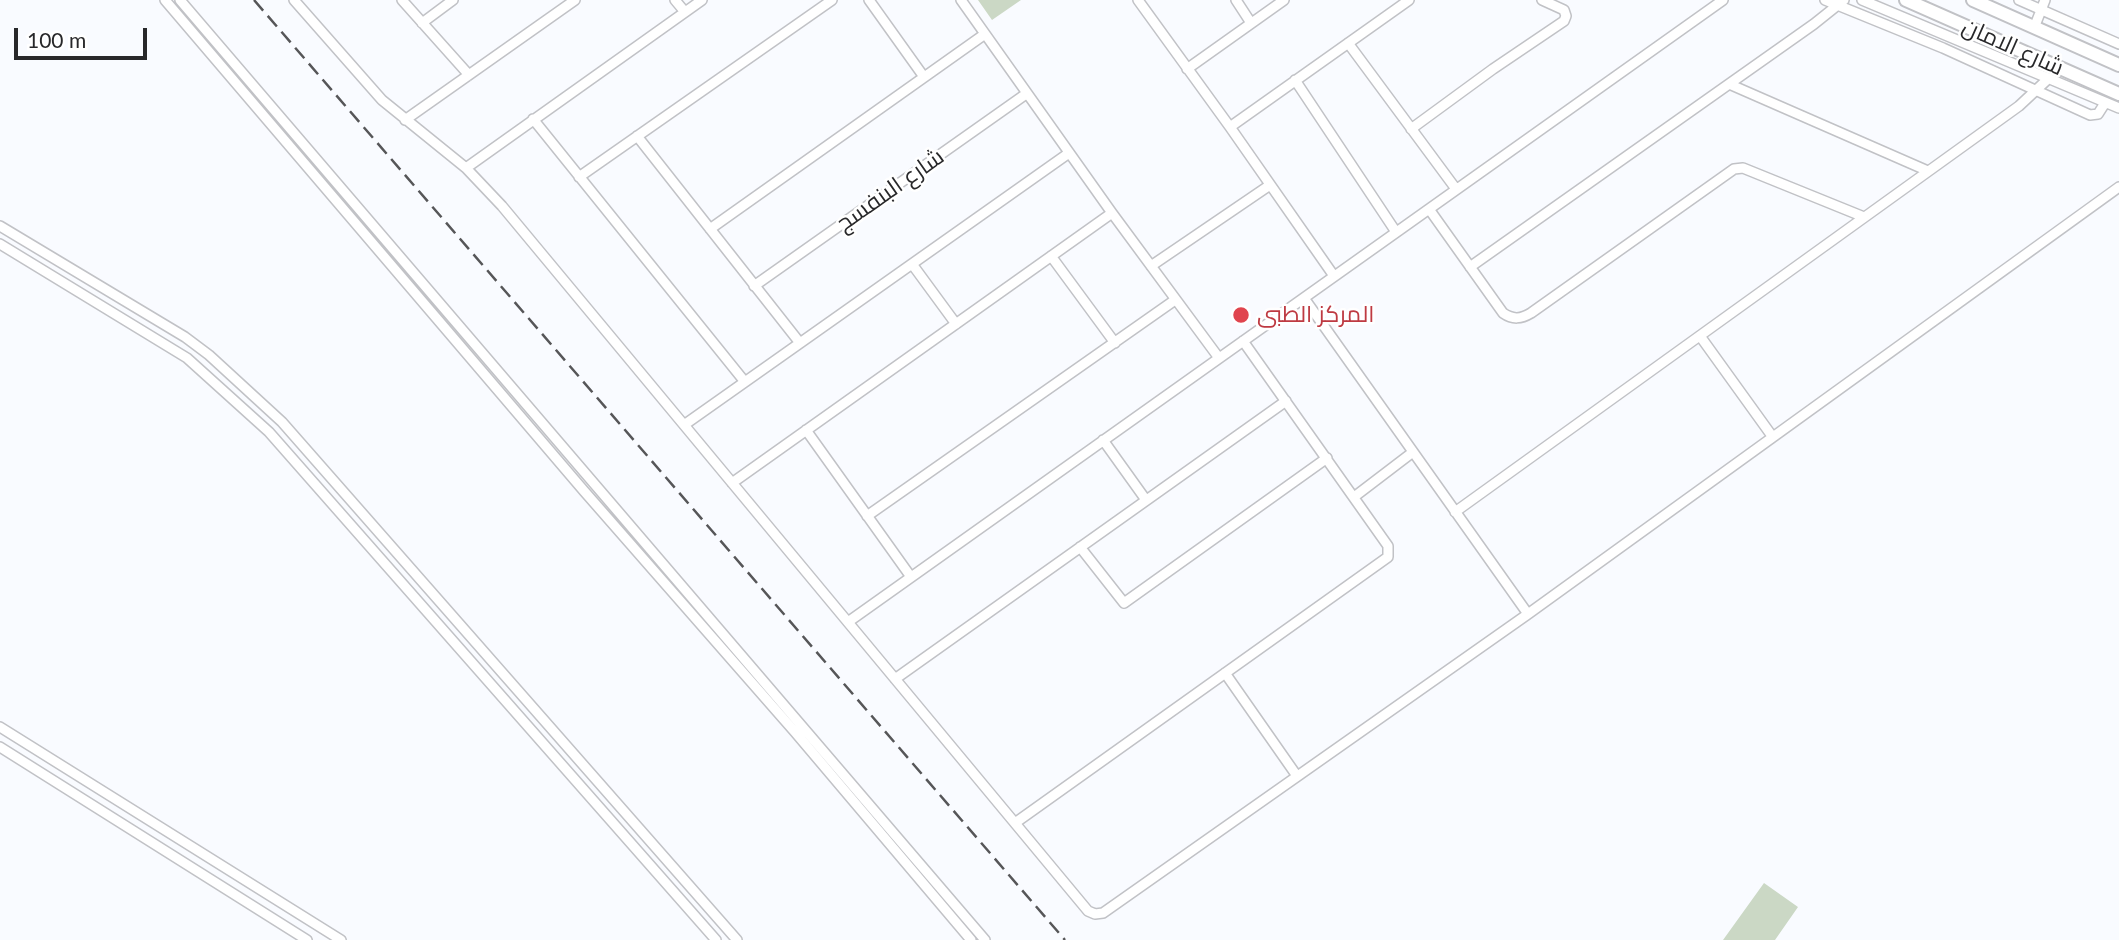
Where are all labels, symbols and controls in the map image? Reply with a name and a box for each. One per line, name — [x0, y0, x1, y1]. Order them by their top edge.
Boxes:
street label: شارع الامان — [1958, 12, 2068, 82]
scale bar — [18, 14, 150, 58]
text: 100 m — [27, 27, 86, 52]
street label: شارع البنفسج — [831, 143, 949, 237]
place label: المركز الطبى — [1257, 301, 1374, 329]
marker: المركز الطبى — [1231, 305, 1251, 325]

